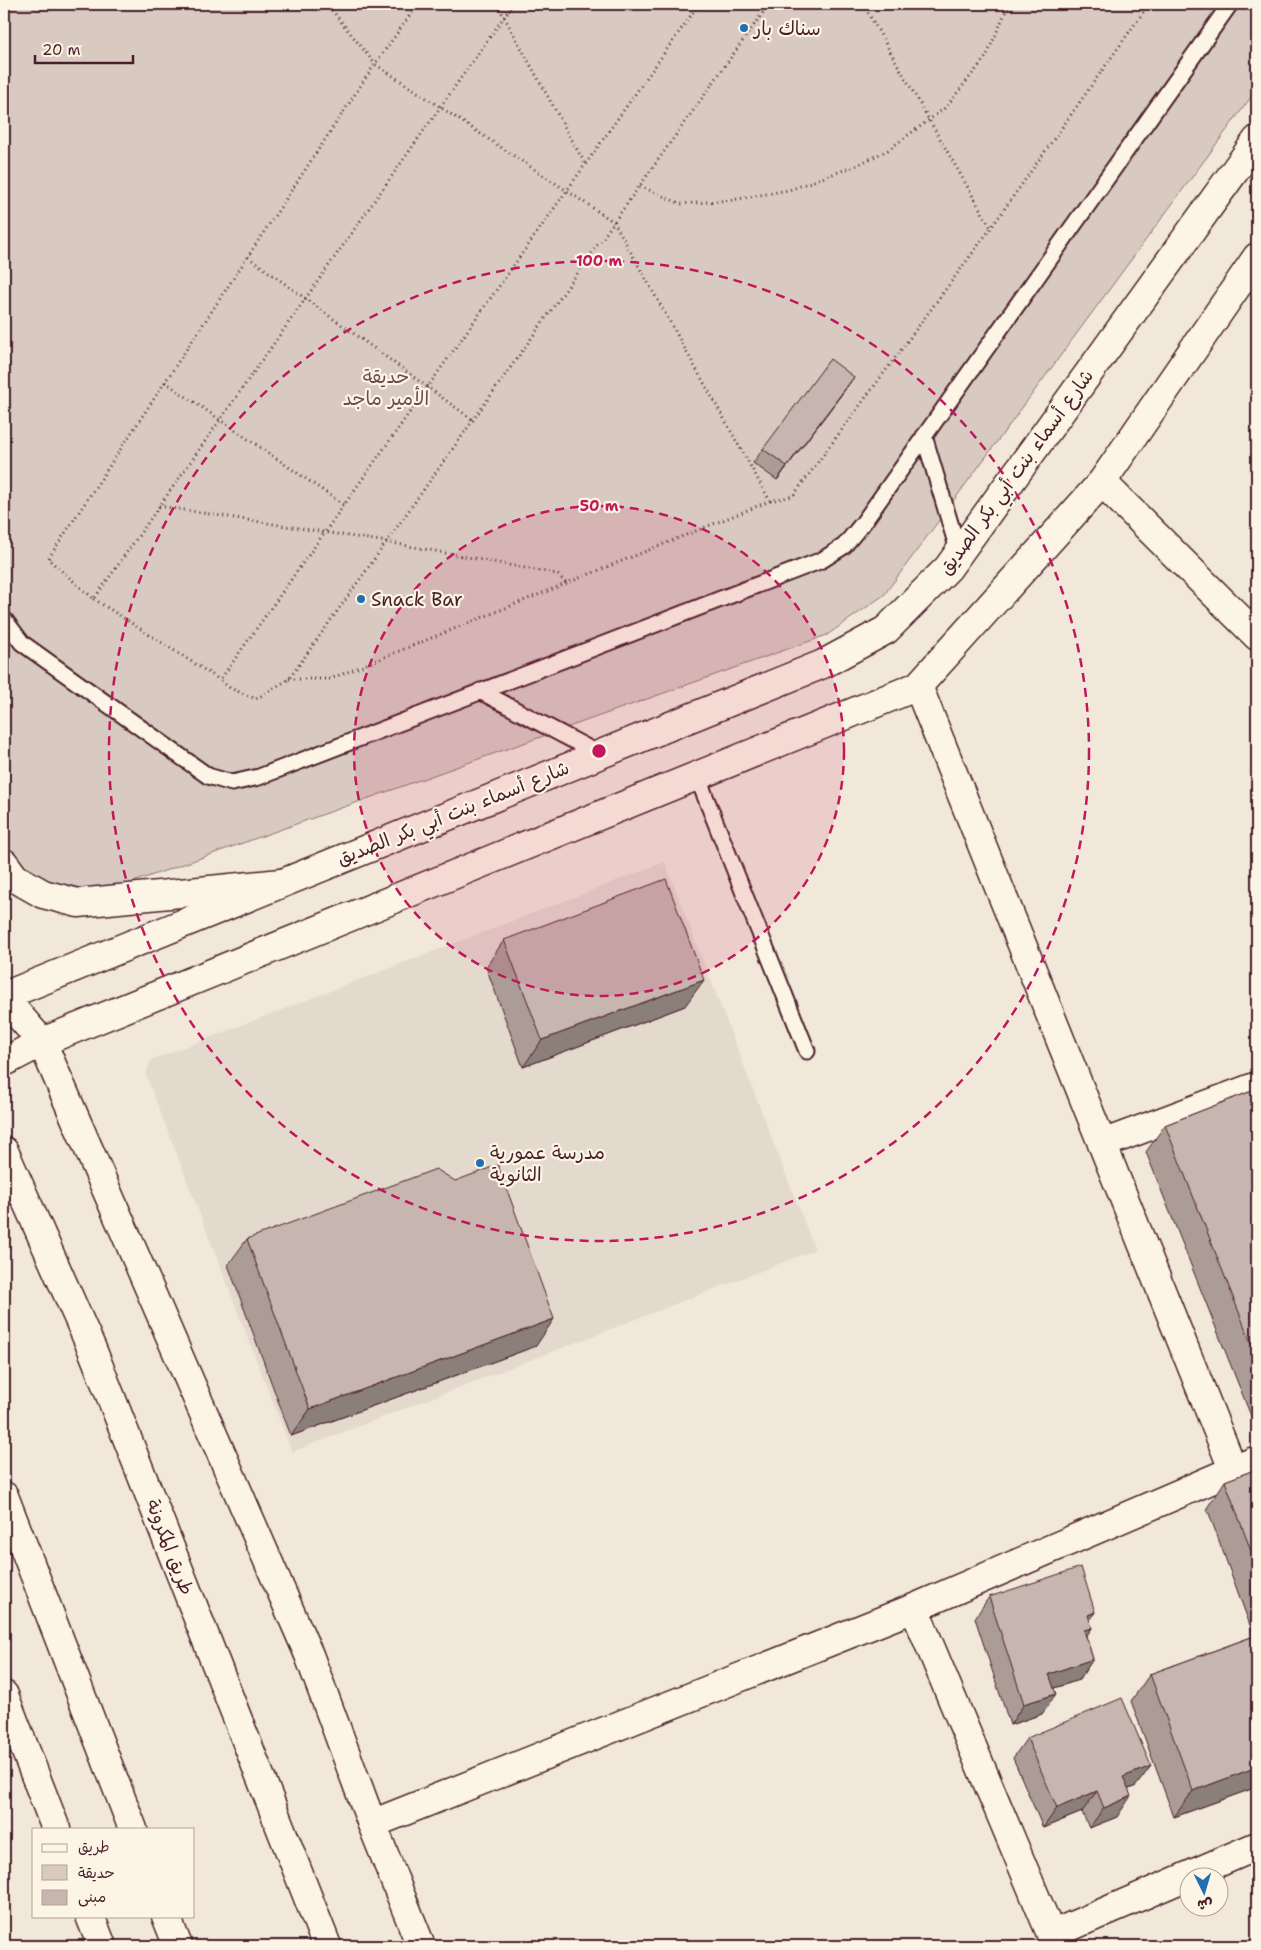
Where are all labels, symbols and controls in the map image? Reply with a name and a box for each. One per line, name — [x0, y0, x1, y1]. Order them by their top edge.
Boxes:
place label: سناك بار — [752, 16, 821, 41]
marker: سناك بار — [738, 22, 750, 34]
scale bar — [35, 32, 132, 64]
text: 20 m — [42, 40, 81, 60]
text: 100 m — [576, 251, 622, 271]
park label: حديقة الأمير ماجد — [343, 364, 429, 411]
street label: شارع أسماء بنت أبي بكر الصديق — [933, 364, 1102, 582]
text: 50 m — [580, 496, 619, 516]
place label: Snack Bar — [371, 587, 463, 612]
marker: Snack Bar — [355, 593, 367, 605]
centre of rings — [590, 742, 608, 760]
street label: شارع أسماء بنت أبي بكر الصديق — [333, 755, 574, 875]
place label: مدرسة عمورية الثانوية — [490, 1140, 605, 1187]
marker: مدرسة عمورية الثانوية — [474, 1157, 486, 1169]
street label: طريق المكرونة — [140, 1496, 200, 1598]
legend — [32, 1828, 195, 1918]
text: طريق — [78, 1837, 110, 1857]
text: حديقة — [78, 1863, 115, 1883]
north arrow — [1178, 1868, 1228, 1918]
text: مبنى — [78, 1887, 106, 1907]
text: ش — [1197, 1895, 1214, 1915]

